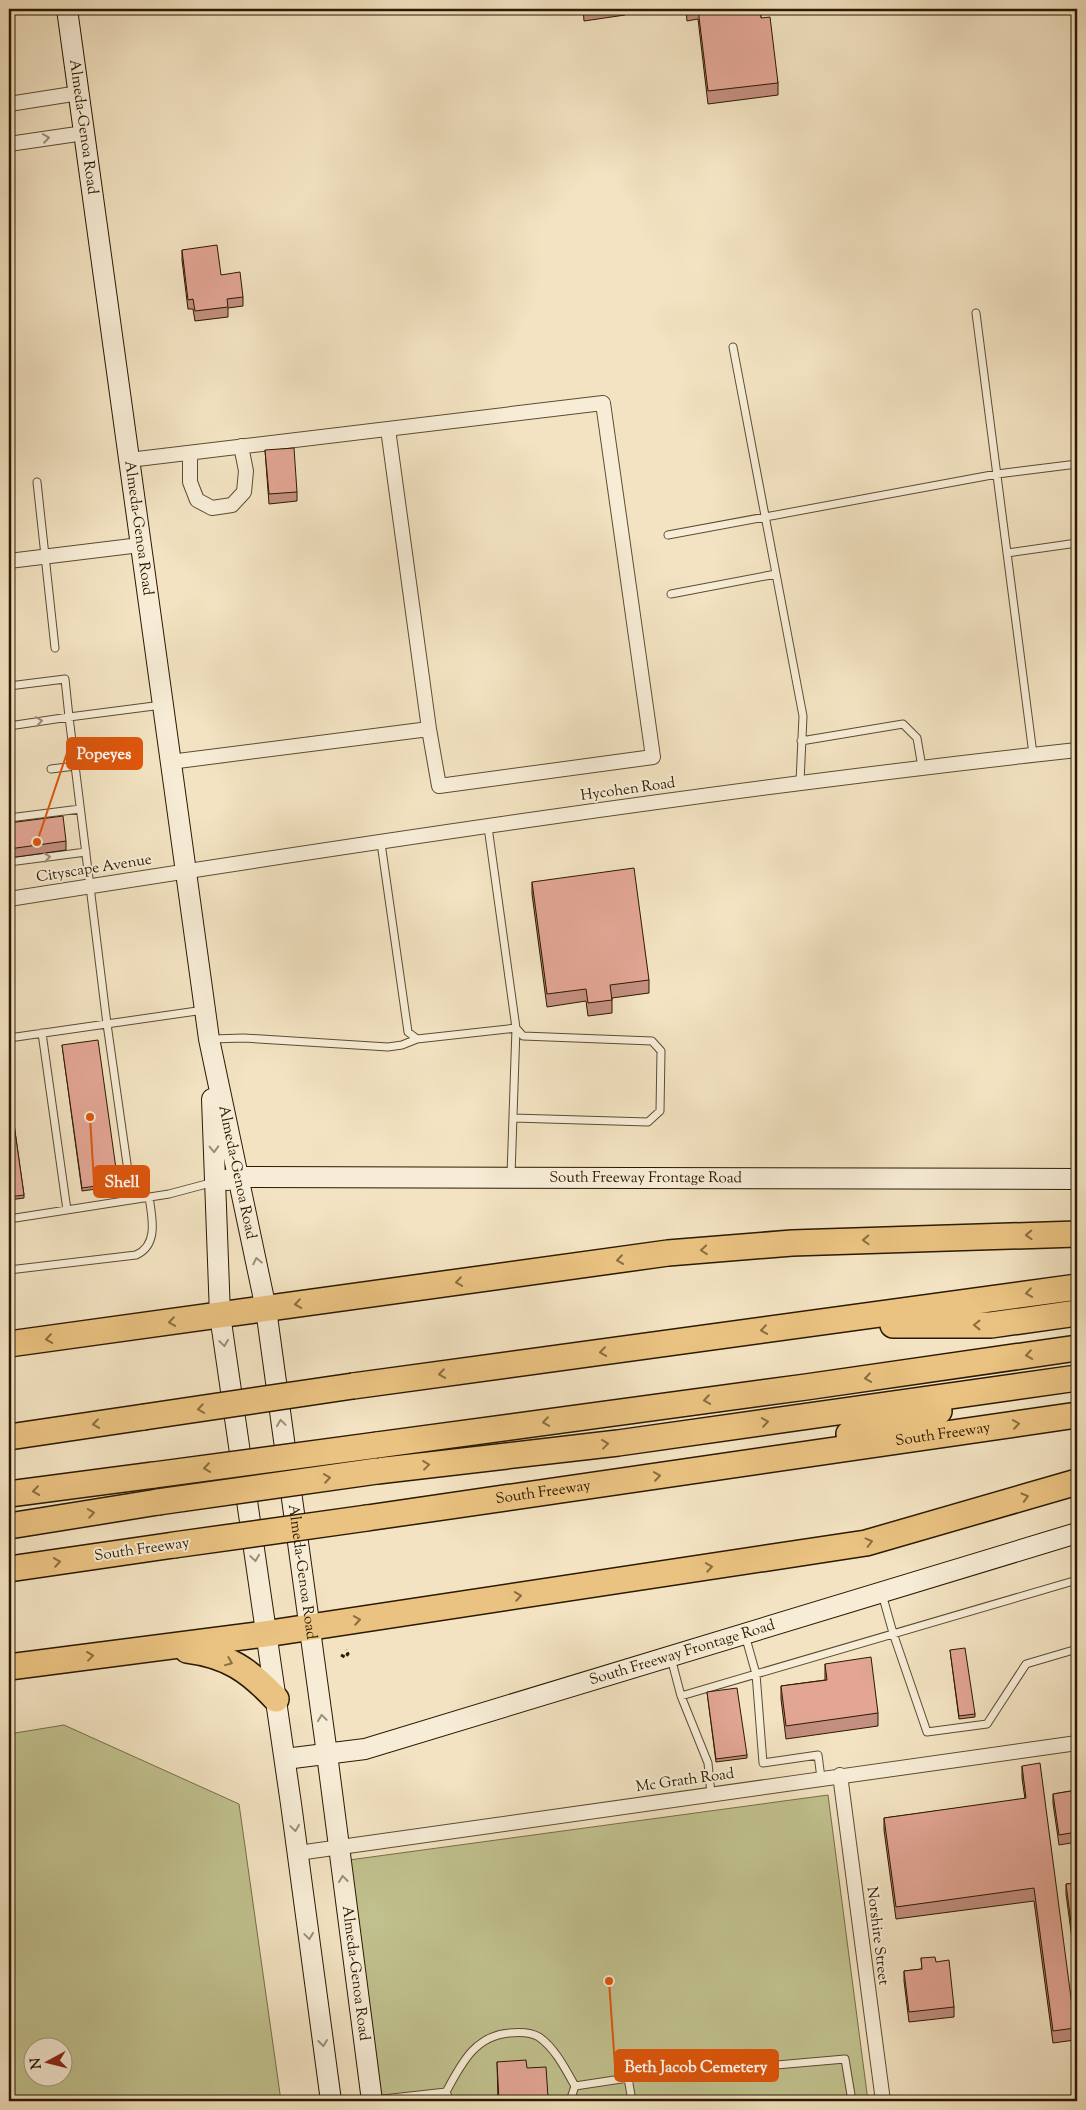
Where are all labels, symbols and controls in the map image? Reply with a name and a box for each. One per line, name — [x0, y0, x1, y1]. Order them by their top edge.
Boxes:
street label: Almeda-Genoa Road — [64, 58, 103, 196]
one-way arrow — [42, 134, 51, 144]
street label: Almeda-Genoa Road — [119, 459, 158, 597]
one-way arrow — [35, 717, 43, 727]
callout: Popeyes — [67, 738, 142, 769]
text: Popeyes — [77, 744, 131, 767]
street label: Hycohen Road — [579, 773, 677, 807]
street label: Cityscape Avenue — [35, 849, 153, 889]
one-way arrow — [43, 853, 52, 863]
street label: Almeda-Genoa Road — [213, 1104, 262, 1242]
one-way arrow — [208, 1145, 219, 1153]
callout: Shell — [94, 1166, 149, 1197]
street label: South Freeway Frontage Road — [549, 1167, 743, 1189]
text: Shell — [104, 1172, 140, 1195]
one-way arrow — [1024, 1230, 1032, 1240]
one-way arrow — [862, 1235, 870, 1245]
one-way arrow — [700, 1244, 708, 1255]
one-way arrow — [615, 1254, 623, 1265]
one-way arrow — [252, 1256, 262, 1265]
one-way arrow — [454, 1276, 462, 1287]
one-way arrow — [1025, 1287, 1033, 1298]
one-way arrow — [293, 1298, 301, 1309]
one-way arrow — [168, 1316, 176, 1326]
one-way arrow — [973, 1320, 980, 1330]
one-way arrow — [760, 1324, 768, 1334]
one-way arrow — [44, 1333, 53, 1343]
one-way arrow — [218, 1339, 229, 1347]
one-way arrow — [599, 1346, 607, 1356]
one-way arrow — [1025, 1349, 1033, 1360]
one-way arrow — [438, 1368, 446, 1378]
one-way arrow — [864, 1372, 872, 1383]
one-way arrow — [703, 1395, 712, 1405]
one-way arrow — [197, 1403, 206, 1413]
one-way arrow — [542, 1416, 550, 1427]
one-way arrow — [762, 1417, 770, 1428]
street label: South Freeway — [894, 1417, 992, 1452]
one-way arrow — [276, 1418, 287, 1426]
one-way arrow — [92, 1419, 101, 1429]
one-way arrow — [1013, 1419, 1021, 1430]
one-way arrow — [601, 1439, 609, 1450]
one-way arrow — [422, 1460, 430, 1471]
one-way arrow — [203, 1462, 211, 1473]
one-way arrow — [654, 1471, 662, 1482]
one-way arrow — [324, 1473, 332, 1484]
street label: South Freeway — [494, 1475, 593, 1510]
one-way arrow — [32, 1485, 40, 1496]
one-way arrow — [1021, 1492, 1029, 1502]
street label: Almeda-Genoa Road — [282, 1503, 322, 1641]
one-way arrow — [87, 1508, 96, 1518]
street label: South Freeway — [93, 1533, 191, 1567]
one-way arrow — [865, 1537, 874, 1548]
one-way arrow — [249, 1555, 260, 1563]
one-way arrow — [53, 1558, 61, 1568]
one-way arrow — [705, 1562, 713, 1573]
one-way arrow — [514, 1591, 522, 1602]
one-way arrow — [353, 1615, 361, 1626]
street label: South Freeway Frontage Road — [587, 1615, 778, 1691]
one-way arrow — [85, 1652, 94, 1662]
one-way arrow — [224, 1655, 233, 1666]
one-way arrow — [318, 1714, 328, 1723]
street label: Mc Grath Road — [634, 1764, 736, 1798]
one-way arrow — [289, 1824, 299, 1833]
one-way arrow — [338, 1875, 349, 1883]
street label: Norshire Street — [861, 1886, 893, 1986]
street label: Almeda-Genoa Road — [336, 1904, 375, 2043]
one-way arrow — [303, 1932, 314, 1940]
north arrow — [22, 2038, 72, 2088]
one-way arrow — [317, 2039, 328, 2047]
callout: Beth Jacob Cemetery — [615, 2050, 778, 2081]
text: N — [26, 2057, 48, 2070]
text: Beth Jacob Cemetery — [625, 2057, 767, 2080]

